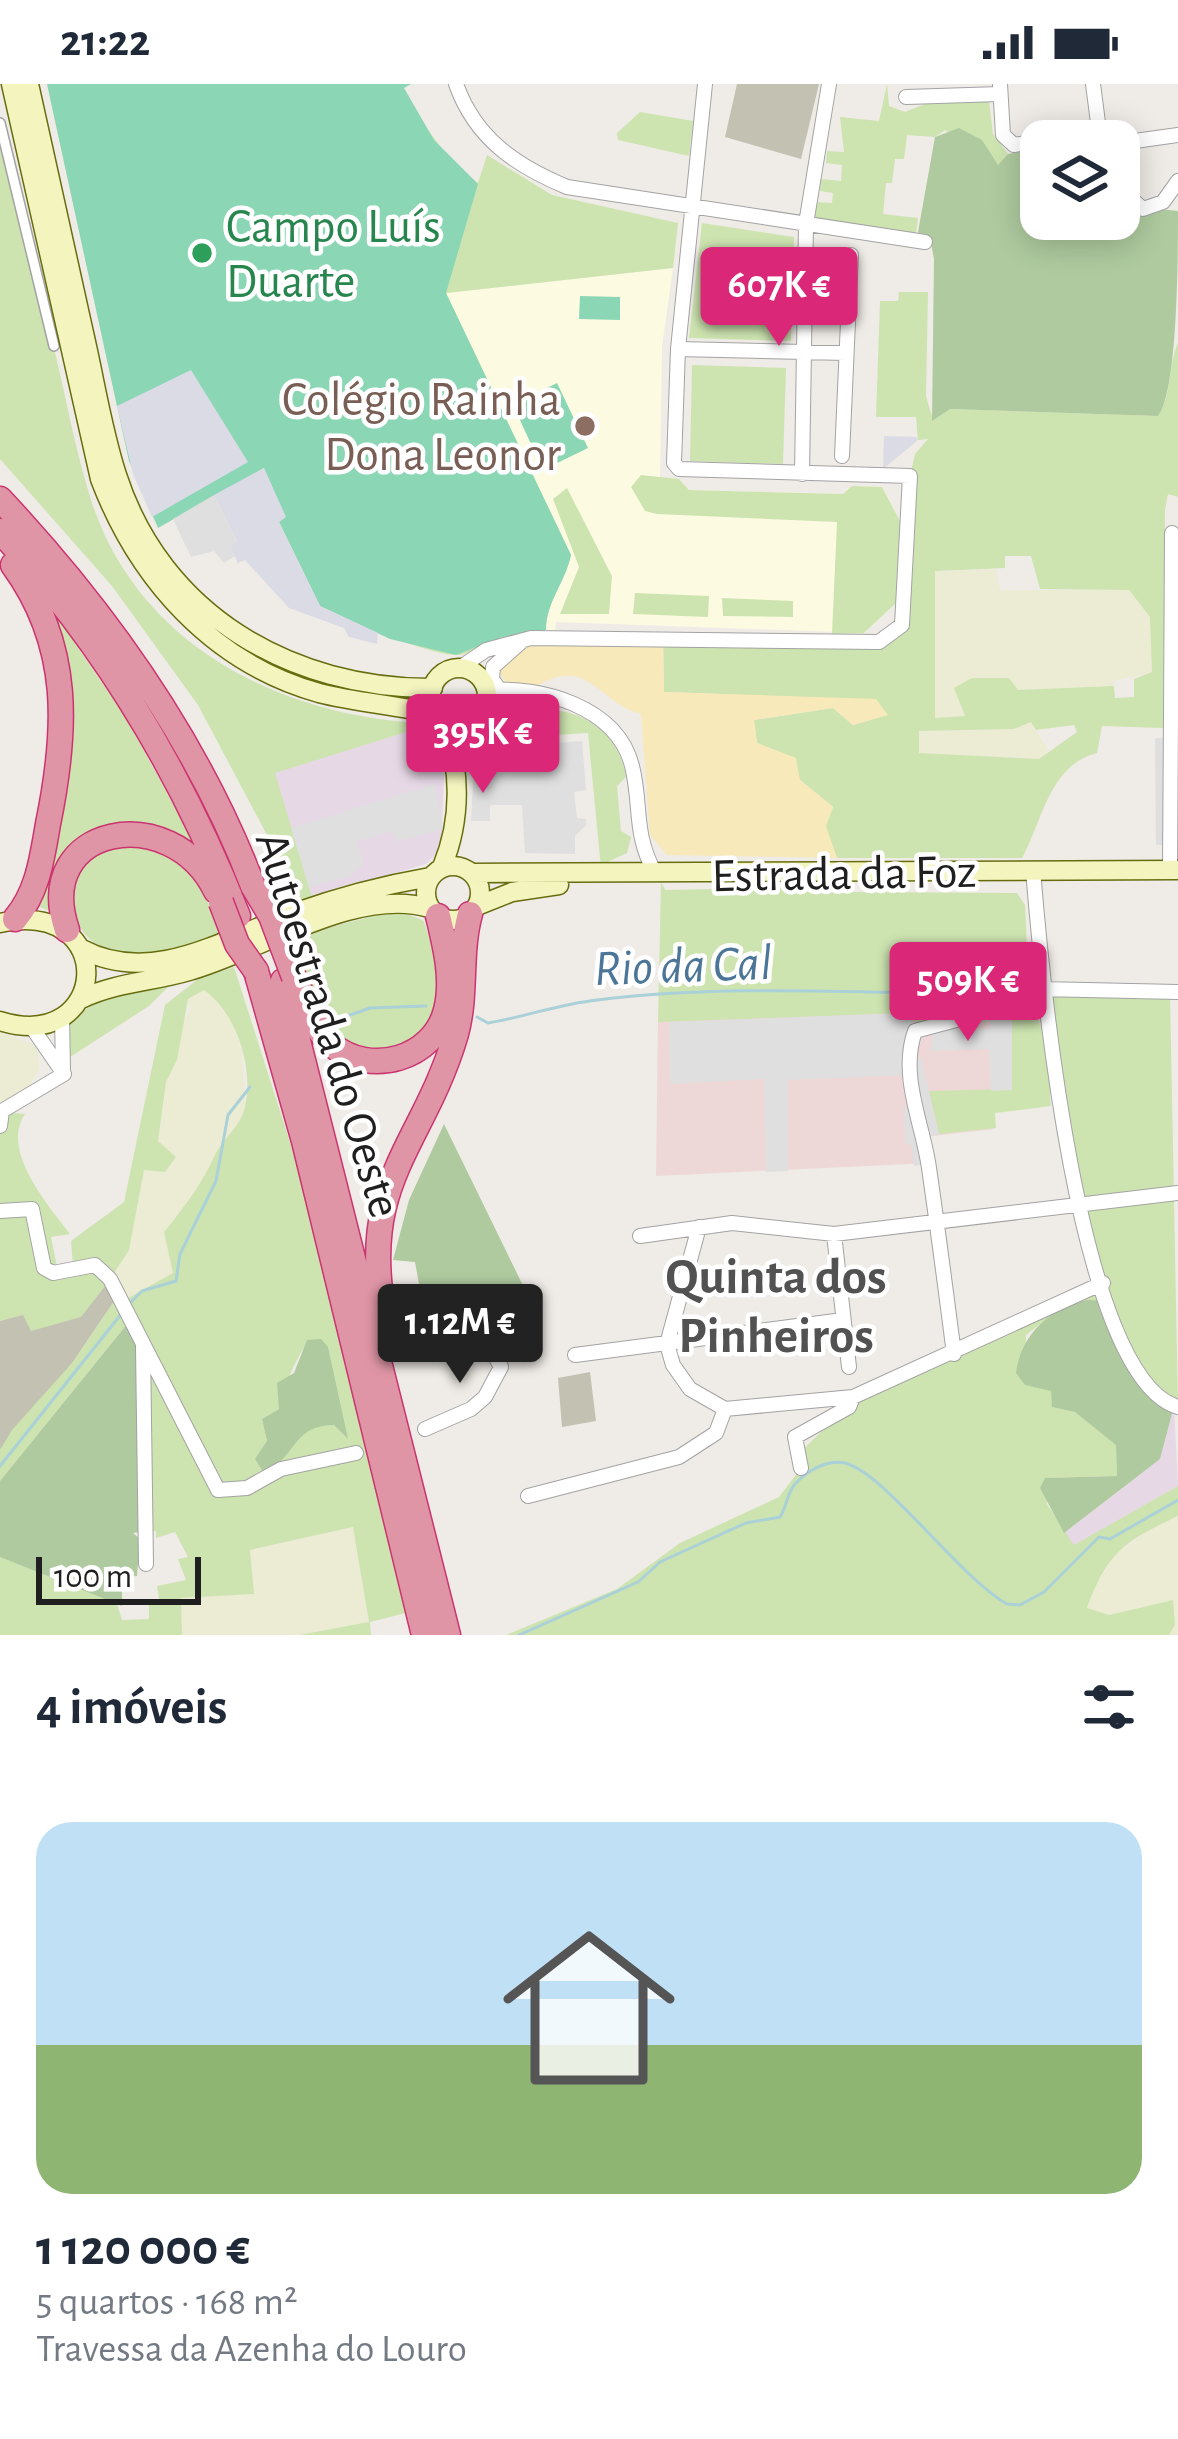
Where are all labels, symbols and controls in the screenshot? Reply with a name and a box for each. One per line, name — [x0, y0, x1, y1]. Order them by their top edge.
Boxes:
text: 21:22 — [60, 19, 150, 64]
map controls — [1020, 120, 1140, 240]
button: layers — [1020, 120, 1140, 240]
place label: Campo Luís Duarte — [226, 204, 441, 307]
marker: Campo Luís Duarte — [189, 240, 215, 266]
pin: 607K € — [681, 247, 877, 349]
text: 607K € — [728, 266, 830, 305]
place label: Colégio Rainha Dona Leonor — [282, 377, 561, 480]
marker: Colégio Rainha Dona Leonor — [572, 413, 598, 439]
pin: 395K € — [385, 694, 581, 796]
text: 395K € — [433, 713, 533, 752]
street label: Autoestrada do Oeste — [246, 826, 409, 1223]
street label: Estrada da Foz — [711, 849, 977, 901]
water label: Rio da Cal — [593, 938, 773, 995]
pin: 509K € — [870, 942, 1066, 1044]
text: 509K € — [917, 961, 1019, 1000]
district label: Quinta dos Pinheiros — [665, 1252, 887, 1362]
pin: 1.12M € — [349, 1284, 571, 1386]
text: 1.12M € — [405, 1303, 515, 1342]
scale bar — [36, 1551, 201, 1604]
text: 100 m — [54, 1561, 132, 1594]
icon: filters — [1076, 1674, 1142, 1740]
text: 4 imóveis — [36, 1682, 227, 1733]
icon: home — [481, 1900, 697, 2116]
text: 1 120 000 € — [36, 2223, 250, 2274]
text: 5 quartos · 168 m² — [36, 2283, 298, 2322]
text: Travessa da Azenha do Louro — [36, 2330, 467, 2369]

